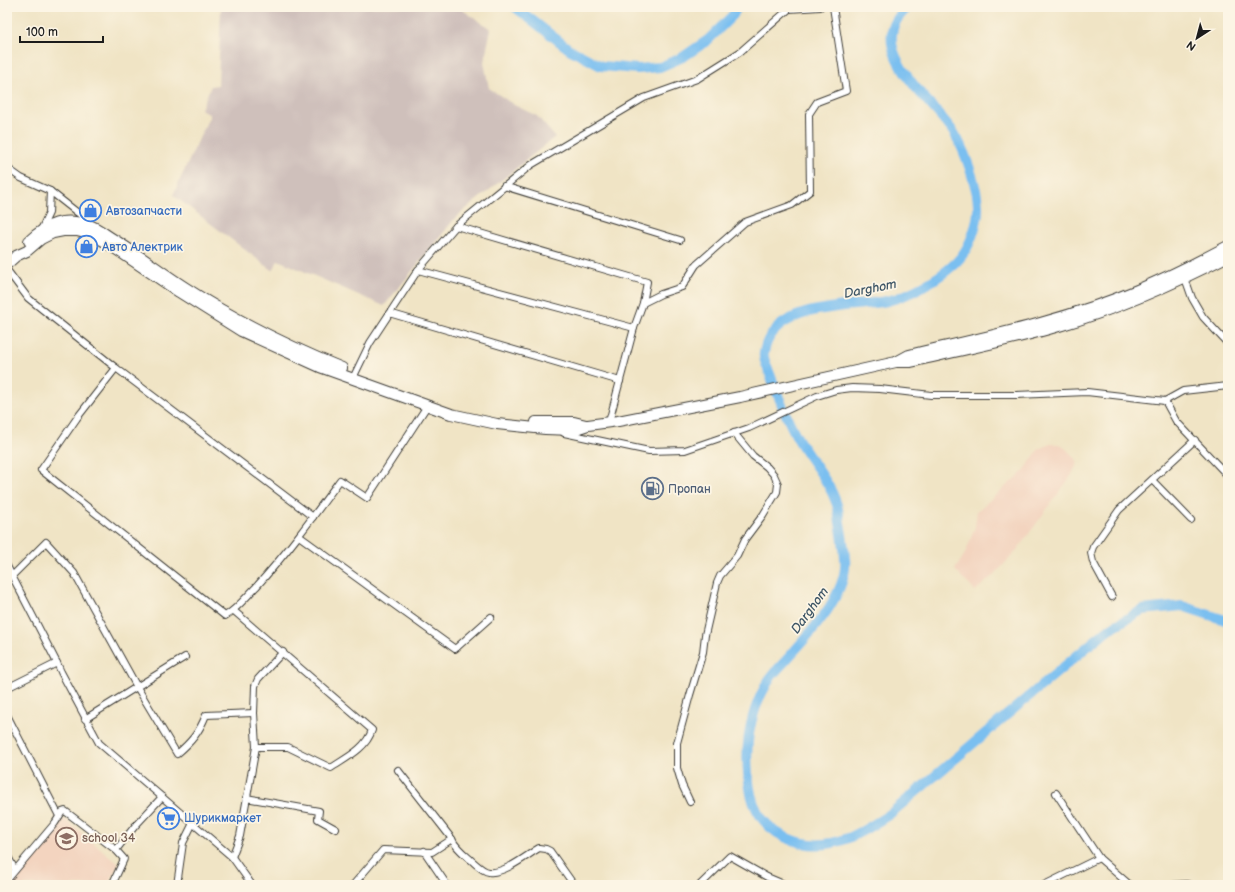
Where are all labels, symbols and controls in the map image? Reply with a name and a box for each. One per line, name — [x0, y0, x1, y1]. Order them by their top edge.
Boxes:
scale bar — [20, 18, 103, 44]
north arrow — [1177, 18, 1217, 58]
text: 100 m — [26, 25, 58, 40]
text: N — [1184, 38, 1199, 53]
shop icon: Автозапчасти — [78, 198, 104, 224]
place label: Автозапчасти — [105, 204, 182, 219]
shop icon: Авто Алектрик — [73, 234, 99, 260]
place label: Авто Алектрик — [101, 240, 184, 255]
water label: Darghоm — [842, 276, 898, 302]
fuel station icon: Пропан — [640, 476, 666, 502]
place label: Пропан — [668, 482, 711, 497]
water label: Darghоm — [788, 584, 832, 637]
supermarket icon: Шурикмаркет — [156, 805, 182, 831]
place label: Шурикмаркет — [184, 811, 262, 826]
school or university icon: school 34 — [54, 825, 80, 851]
place label: school 34 — [82, 831, 136, 846]

